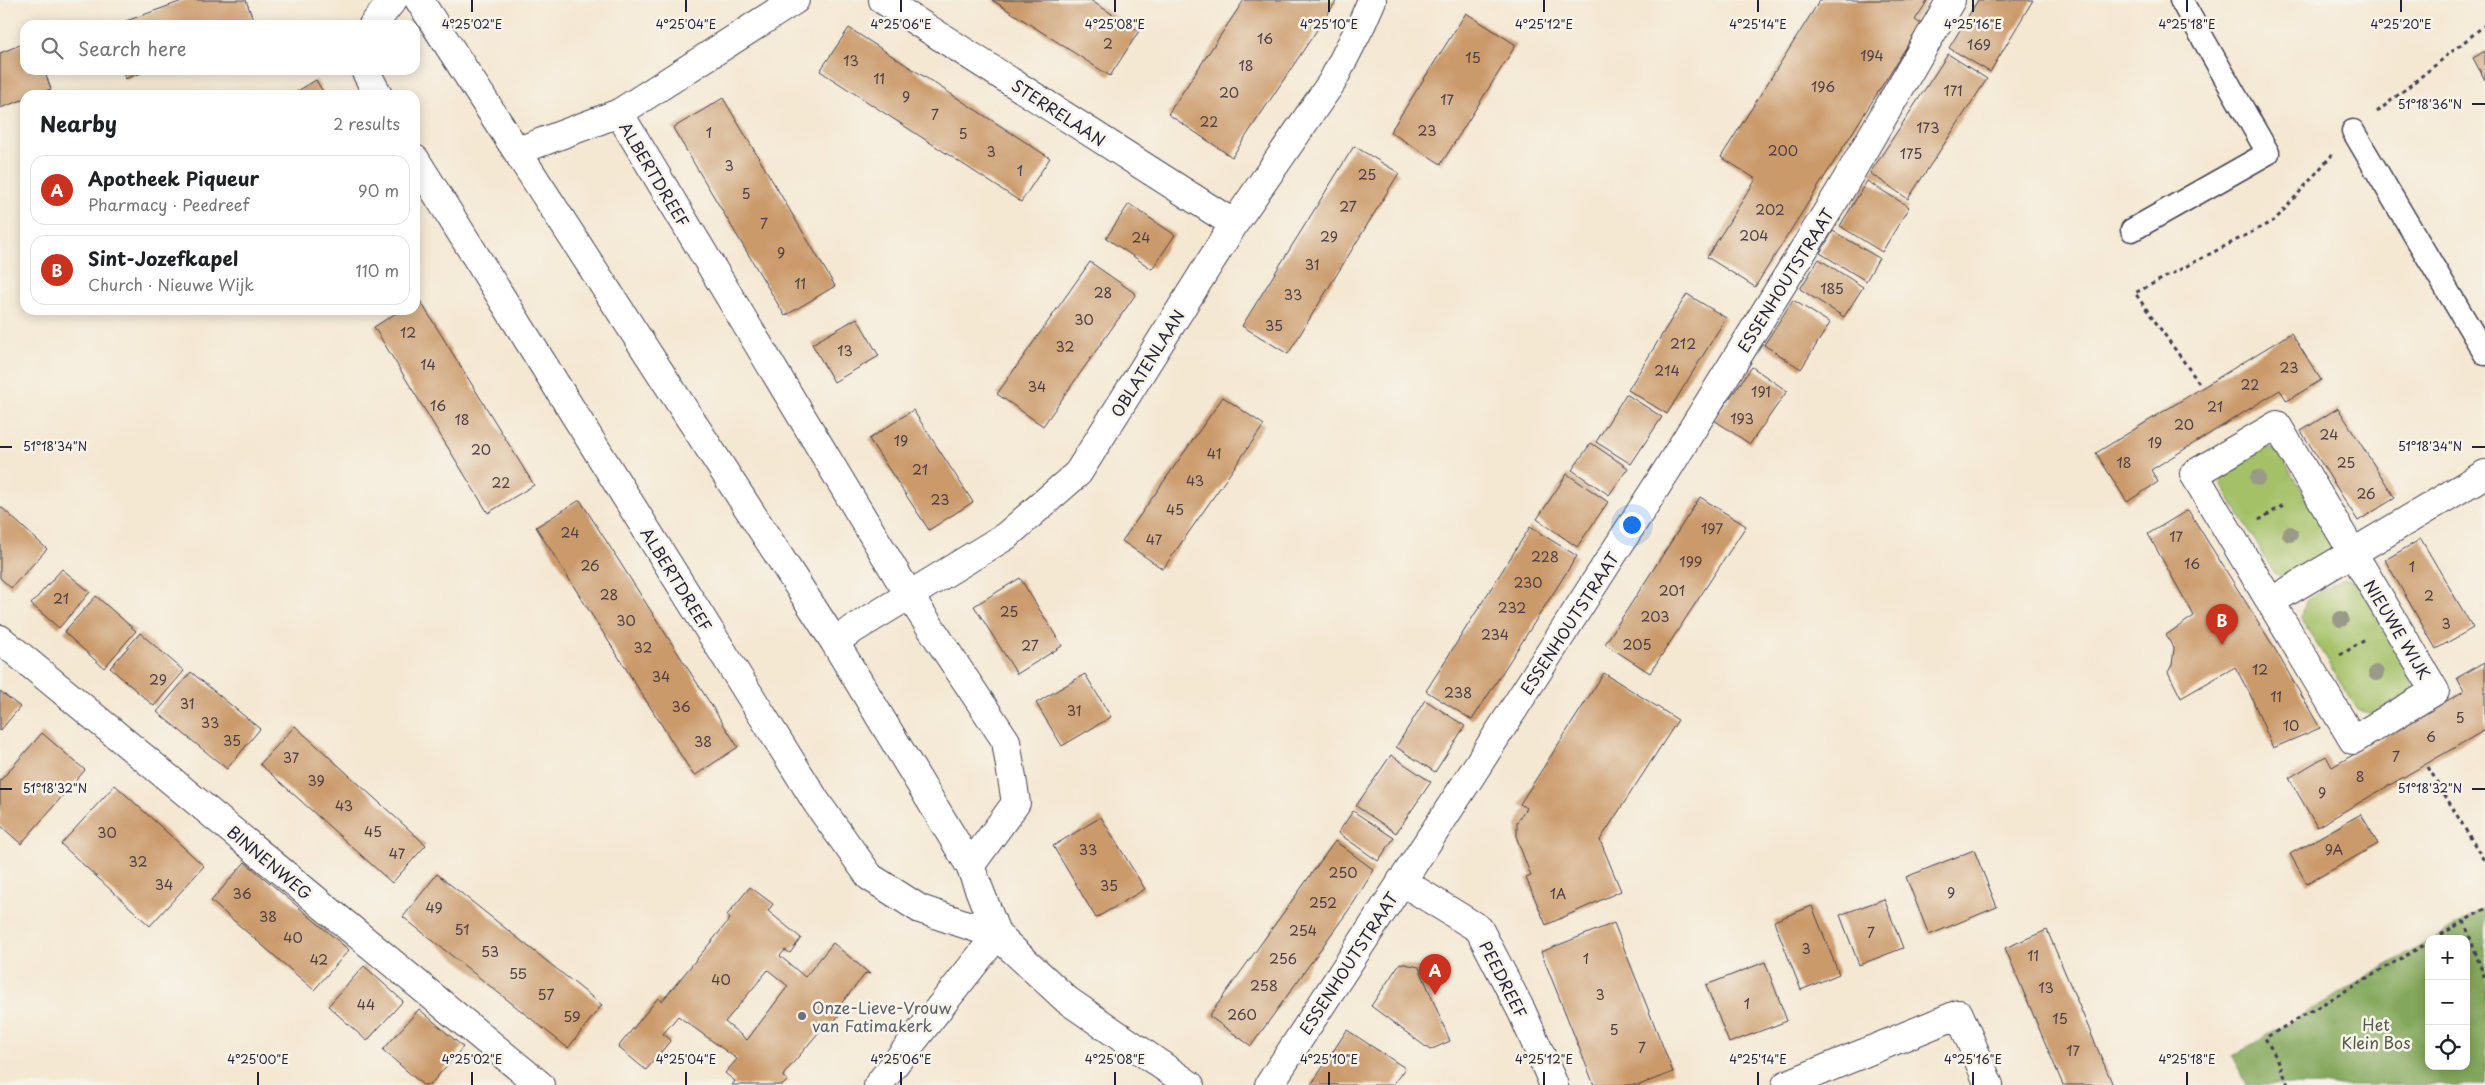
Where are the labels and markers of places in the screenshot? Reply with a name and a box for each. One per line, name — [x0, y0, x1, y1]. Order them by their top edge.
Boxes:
pin: B — [2206, 604, 2238, 645]
pin: A — [1419, 954, 1451, 995]
place label: Onze-Lieve-Vrouw van Fatimakerk — [812, 995, 952, 1037]
marker: Onze-Lieve-Vrouw van Fatimakerk — [796, 1010, 808, 1022]

